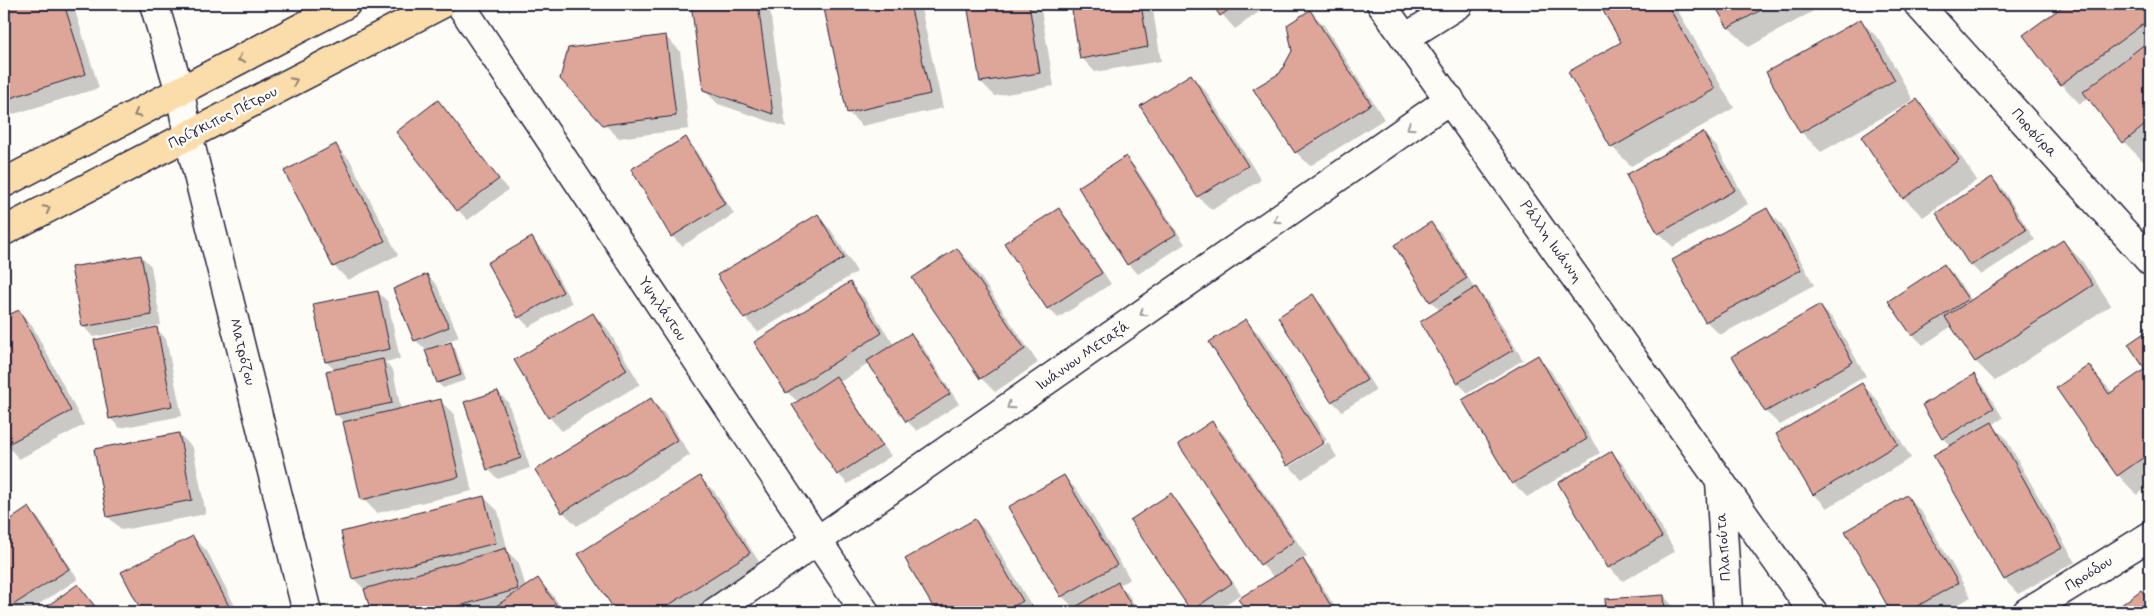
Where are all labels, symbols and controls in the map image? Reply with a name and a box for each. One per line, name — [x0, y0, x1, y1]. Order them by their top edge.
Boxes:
one-way arrow — [238, 53, 247, 63]
one-way arrow — [288, 77, 297, 87]
street label: Πρίγκιπος Πέτρου — [165, 82, 281, 154]
street label: Πορφύρα — [2007, 104, 2062, 162]
one-way arrow — [133, 108, 142, 118]
one-way arrow — [1406, 121, 1416, 130]
street label: Ράλλη Ιωάννη — [1515, 197, 1587, 287]
one-way arrow — [42, 205, 51, 215]
one-way arrow — [1273, 214, 1282, 223]
street label: Υψηλάντου — [633, 273, 691, 345]
one-way arrow — [1140, 307, 1149, 316]
street label: Ματρόζου — [224, 316, 260, 388]
street label: Ιωάννου Μεταξά — [1032, 316, 1134, 396]
one-way arrow — [1006, 400, 1016, 409]
street label: Πλαπούτα — [1712, 511, 1736, 582]
street label: Προόδου — [2061, 551, 2117, 596]

